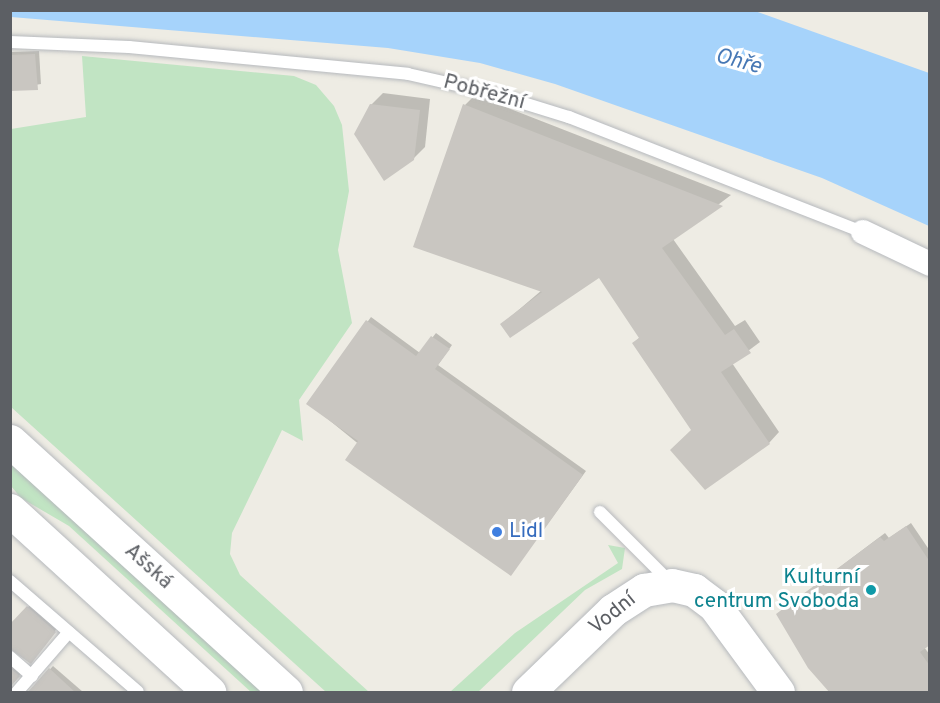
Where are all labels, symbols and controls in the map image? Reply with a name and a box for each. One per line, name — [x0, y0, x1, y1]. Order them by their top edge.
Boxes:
water label: Ohře — [712, 43, 764, 81]
street label: Pobřežní — [440, 70, 528, 116]
place label: Lidl — [509, 519, 543, 545]
marker: Lidl — [490, 525, 504, 539]
street label: Ašská — [119, 539, 177, 595]
place label: Kulturní centrum Svoboda — [694, 565, 859, 615]
marker: Kulturní centrum Svoboda — [864, 583, 878, 597]
street label: Vodní — [585, 588, 641, 640]

